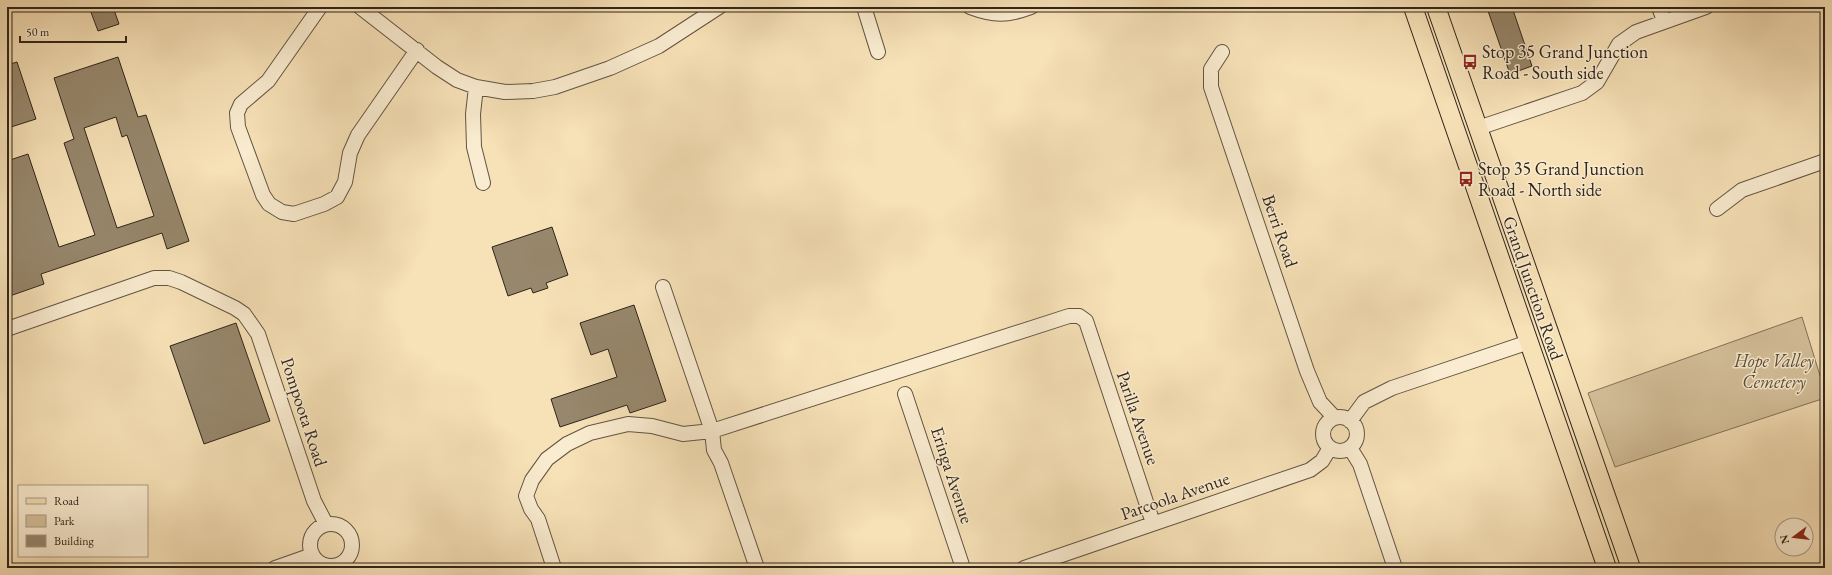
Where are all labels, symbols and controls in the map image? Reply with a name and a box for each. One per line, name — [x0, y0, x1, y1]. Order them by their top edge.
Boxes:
scale bar — [20, 18, 126, 44]
text: 50 m — [26, 24, 50, 40]
place label: Stop 35 Grand Junction Road - South side — [1482, 40, 1649, 84]
bus stop icon: Stop 35 Grand Junction Road - South side — [1461, 53, 1479, 71]
place label: Stop 35 Grand Junction Road - North side — [1478, 157, 1645, 201]
bus stop icon: Stop 35 Grand Junction Road - North side — [1457, 170, 1475, 188]
street label: Berri Road — [1257, 191, 1304, 271]
street label: Grand Junction Road — [1498, 213, 1569, 364]
park label: Hope Valley Cemetery — [1733, 349, 1815, 394]
street label: Pompoota Road — [276, 354, 333, 470]
street label: Parilla Avenue — [1112, 368, 1165, 468]
street label: Eringa Avenue — [926, 424, 979, 526]
street label: Parcoola Avenue — [1117, 466, 1232, 525]
legend — [18, 485, 148, 557]
text: Road — [54, 493, 80, 509]
text: Park — [54, 513, 75, 529]
north arrow — [1774, 517, 1814, 557]
text: Building — [54, 533, 95, 549]
text: N — [1776, 533, 1792, 546]

